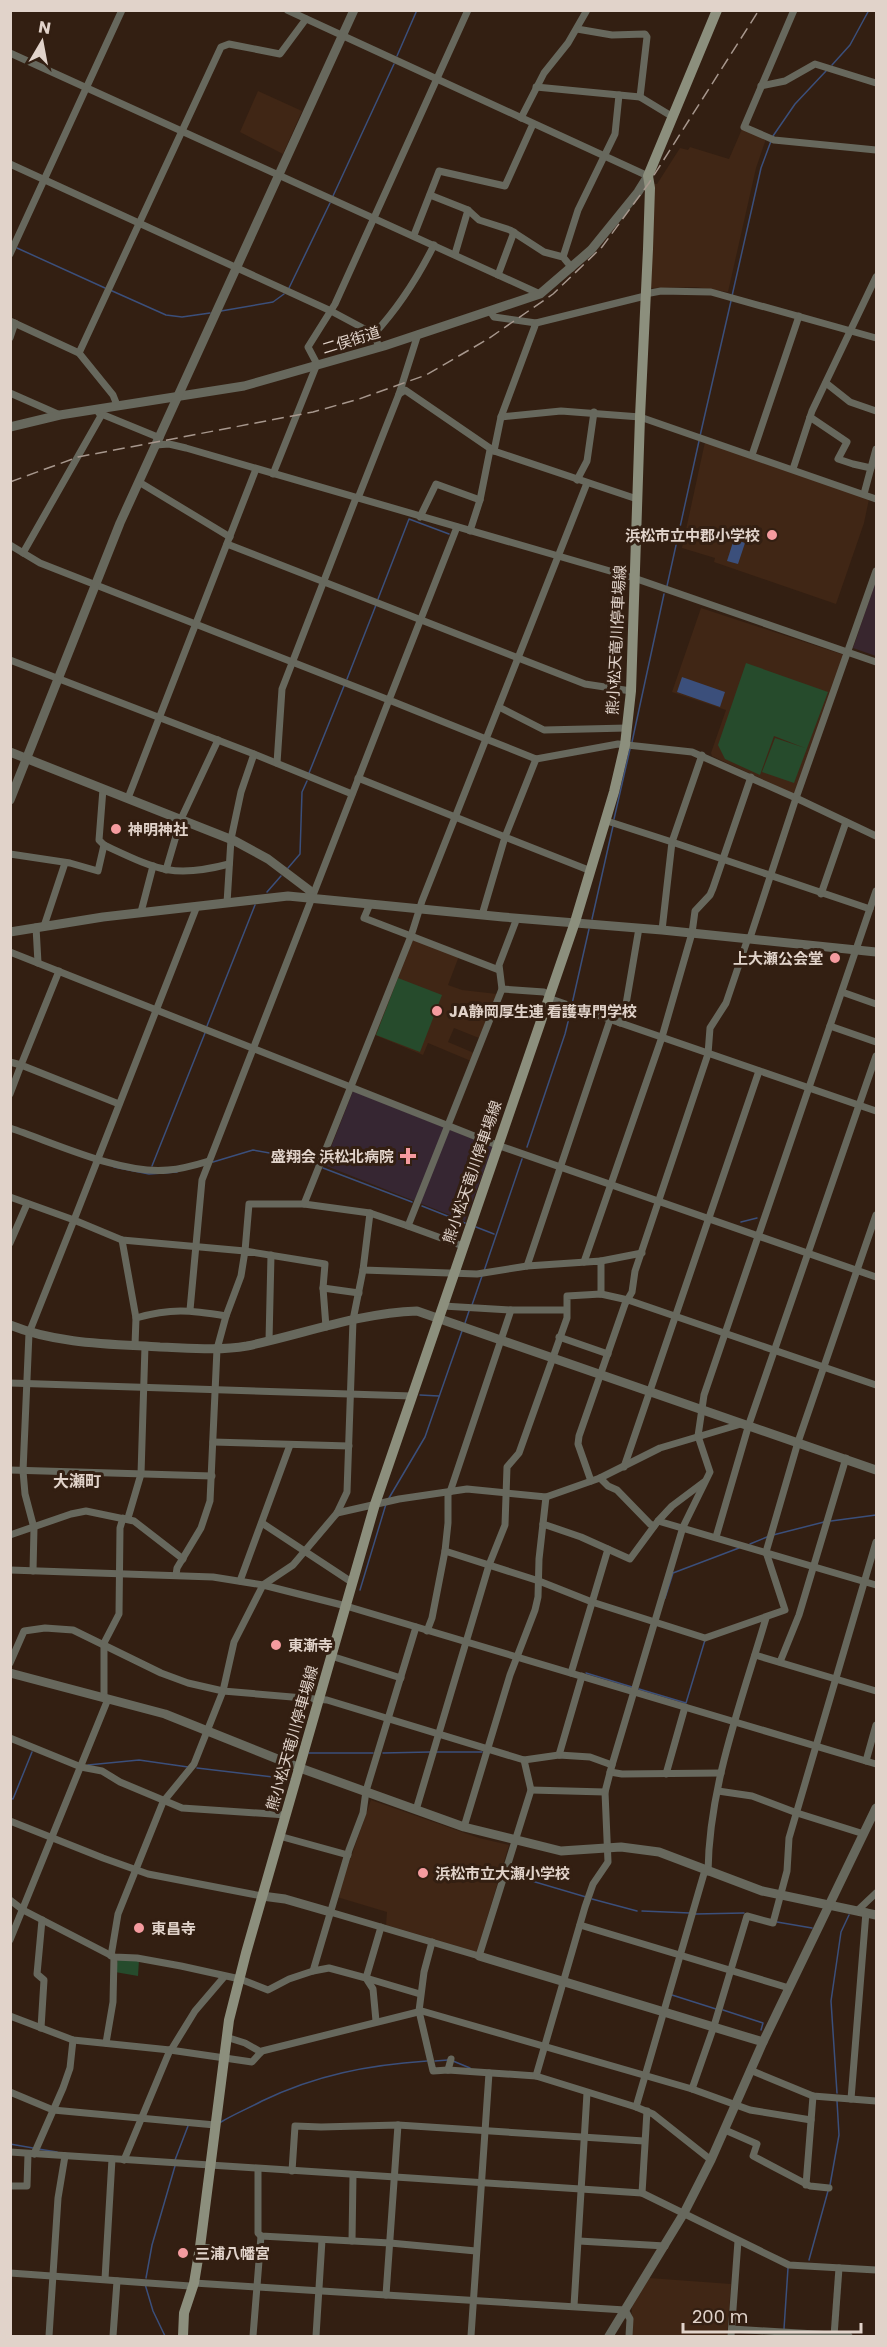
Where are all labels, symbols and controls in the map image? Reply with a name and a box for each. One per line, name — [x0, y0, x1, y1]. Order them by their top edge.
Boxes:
north arrow — [12, 12, 72, 72]
text: N — [37, 15, 52, 40]
street label: 二俣街道 — [319, 321, 383, 359]
place label: 浜松市立中郡小学校 — [625, 525, 760, 546]
marker: 浜松市立中郡小学校 — [765, 528, 779, 542]
street label: 熊小松天竜川停車場線 — [602, 565, 630, 715]
place label: 神明神社 — [127, 819, 188, 840]
marker: 神明神社 — [109, 822, 123, 836]
place label: 上大瀬公会堂 — [733, 948, 823, 969]
marker: 上大瀬公会堂 — [828, 951, 842, 965]
place label: JA静岡厚生連 看護専門学校 — [449, 1001, 637, 1022]
marker: JA静岡厚生連 看護専門学校 — [430, 1004, 444, 1018]
street label: 熊小松天竜川停車場線 — [438, 1098, 506, 1246]
place label: 盛翔会 浜松北病院 — [271, 1146, 394, 1167]
marker: 盛翔会 浜松北病院 — [399, 1147, 417, 1165]
district label: 大瀬町 — [53, 1470, 101, 1493]
place label: 東漸寺 — [288, 1635, 333, 1656]
marker: 東漸寺 — [269, 1638, 283, 1652]
street label: 熊小松天竜川停車場線 — [261, 1663, 323, 1813]
place label: 浜松市立大瀬小学校 — [435, 1863, 570, 1884]
marker: 浜松市立大瀬小学校 — [416, 1866, 430, 1880]
place label: 東昌寺 — [151, 1918, 196, 1939]
marker: 東昌寺 — [132, 1921, 146, 1935]
place label: 三浦八幡宮 — [195, 2243, 270, 2264]
marker: 三浦八幡宮 — [176, 2246, 190, 2260]
scale bar — [683, 2296, 862, 2334]
text: 200 m — [692, 2304, 748, 2329]

